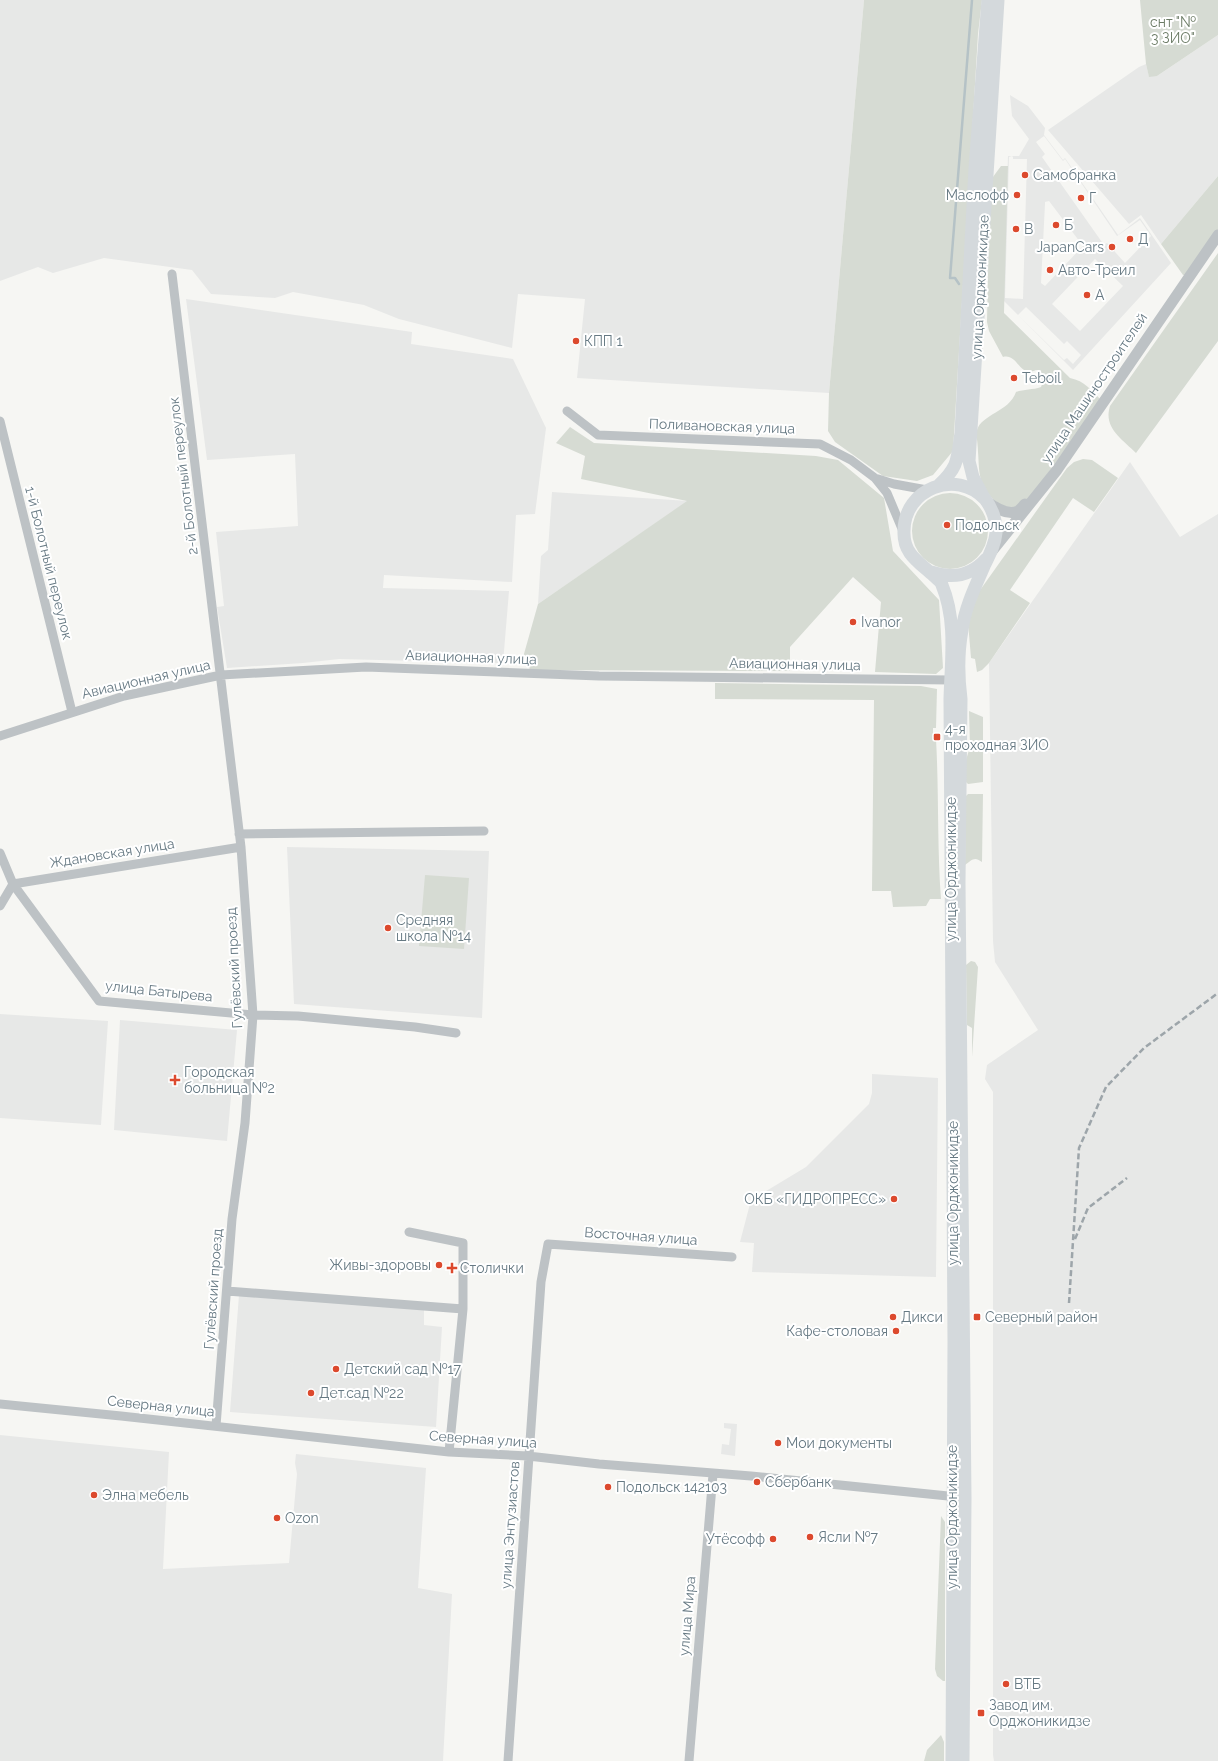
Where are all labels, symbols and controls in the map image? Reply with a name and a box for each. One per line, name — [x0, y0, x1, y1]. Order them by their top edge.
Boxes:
park label: снт "№ 3 ЗИО" — [1150, 14, 1196, 46]
place label: Самобранка — [1033, 167, 1116, 183]
marker: Самобранка — [1020, 170, 1030, 180]
place label: Маслофф — [946, 187, 1009, 203]
marker: Маслофф — [1012, 190, 1022, 200]
place label: Г — [1089, 190, 1096, 206]
marker: Г — [1076, 193, 1086, 203]
street label: улица Орджоникидзе — [968, 214, 992, 360]
place label: Б — [1064, 217, 1073, 233]
marker: Б — [1051, 220, 1061, 230]
place label: В — [1024, 221, 1033, 237]
marker: В — [1011, 224, 1021, 234]
place label: Д — [1138, 231, 1149, 247]
marker: Д — [1125, 234, 1135, 244]
place label: JapanCars — [1036, 239, 1104, 255]
marker: JapanCars — [1107, 242, 1117, 252]
place label: Авто-Треил — [1058, 262, 1135, 278]
marker: Авто-Треил — [1045, 265, 1055, 275]
place label: А — [1095, 287, 1105, 303]
marker: А — [1082, 290, 1092, 300]
street label: улица Машиностроителей — [1038, 310, 1150, 466]
place label: КПП 1 — [584, 333, 622, 349]
marker: КПП 1 — [571, 336, 581, 346]
place label: Teboil — [1022, 370, 1061, 386]
marker: Teboil — [1009, 373, 1019, 383]
street label: 2-й Болотный переулок — [165, 396, 201, 556]
street label: Поливановская улица — [649, 415, 795, 437]
street label: 1-й Болотный переулок — [22, 485, 76, 641]
place label: Подольск — [955, 517, 1020, 533]
marker: Подольск — [942, 520, 952, 530]
place label: Ivanor — [861, 614, 901, 630]
marker: Ivanor — [848, 617, 858, 627]
street label: Авиационная улица — [405, 647, 537, 667]
street label: Авиационная улица — [729, 655, 861, 673]
street label: Авиационная улица — [80, 656, 212, 702]
place label: 4-я проходная ЗИО — [945, 721, 1049, 753]
marker: 4-я проходная ЗИО — [932, 732, 942, 742]
street label: улица Орджоникидзе — [943, 797, 959, 941]
street label: Ждановская улица — [48, 835, 176, 871]
street label: Гулёвский проезд — [223, 907, 245, 1029]
place label: Средняя школа №14 — [396, 912, 472, 944]
marker: Средняя школа №14 — [383, 923, 393, 933]
street label: улица Батырева — [104, 977, 214, 1005]
place label: Городская больница №2 — [184, 1064, 275, 1096]
marker: Городская больница №2 — [169, 1074, 181, 1086]
street label: улица Орджоникидзе — [945, 1121, 961, 1265]
place label: ОКБ «ГИДРОПРЕСС» — [744, 1191, 886, 1207]
marker: ОКБ «ГИДРОПРЕСС» — [889, 1194, 899, 1204]
street label: Восточная улица — [584, 1224, 698, 1248]
street label: Гулёвский проезд — [201, 1228, 225, 1350]
place label: Живы-здоровы — [329, 1257, 431, 1273]
marker: Живы-здоровы — [434, 1260, 444, 1270]
place label: Столички — [460, 1260, 524, 1276]
marker: Столички — [447, 1263, 457, 1273]
place label: Дикси — [901, 1309, 943, 1325]
place label: Северный район — [985, 1309, 1098, 1325]
marker: Дикси — [888, 1312, 898, 1322]
marker: Северный район — [972, 1312, 982, 1322]
place label: Кафе-столовая — [786, 1323, 888, 1339]
marker: Кафе-столовая — [891, 1326, 901, 1336]
place label: Детский сад №17 — [344, 1361, 461, 1377]
marker: Детский сад №17 — [331, 1364, 341, 1374]
place label: Дет.сад №22 — [319, 1385, 404, 1401]
marker: Дет.сад №22 — [306, 1388, 316, 1398]
street label: Северная улица — [106, 1392, 216, 1420]
street label: Северная улица — [429, 1427, 537, 1451]
place label: Мои документы — [786, 1435, 892, 1451]
marker: Мои документы — [773, 1438, 783, 1448]
street label: улица Орджоникидзе — [944, 1445, 960, 1589]
street label: улица Энтузиастов — [498, 1461, 522, 1589]
place label: Сбербанк — [765, 1474, 832, 1490]
marker: Сбербанк — [752, 1477, 762, 1487]
place label: Подольск 142103 — [616, 1479, 727, 1495]
marker: Подольск 142103 — [603, 1482, 613, 1492]
place label: Элна мебель — [102, 1487, 189, 1503]
marker: Элна мебель — [89, 1490, 99, 1500]
place label: Ozon — [285, 1510, 319, 1526]
marker: Ozon — [272, 1513, 282, 1523]
place label: Ясли №7 — [818, 1529, 878, 1545]
place label: Утёсофф — [706, 1531, 765, 1547]
marker: Ясли №7 — [805, 1532, 815, 1542]
marker: Утёсофф — [768, 1534, 778, 1544]
street label: улица Мира — [676, 1575, 698, 1657]
place label: ВТБ — [1014, 1676, 1041, 1692]
marker: ВТБ — [1001, 1679, 1011, 1689]
place label: Завод им. Орджоникидзе — [989, 1697, 1090, 1729]
marker: Завод им. Орджоникидзе — [976, 1708, 986, 1718]

